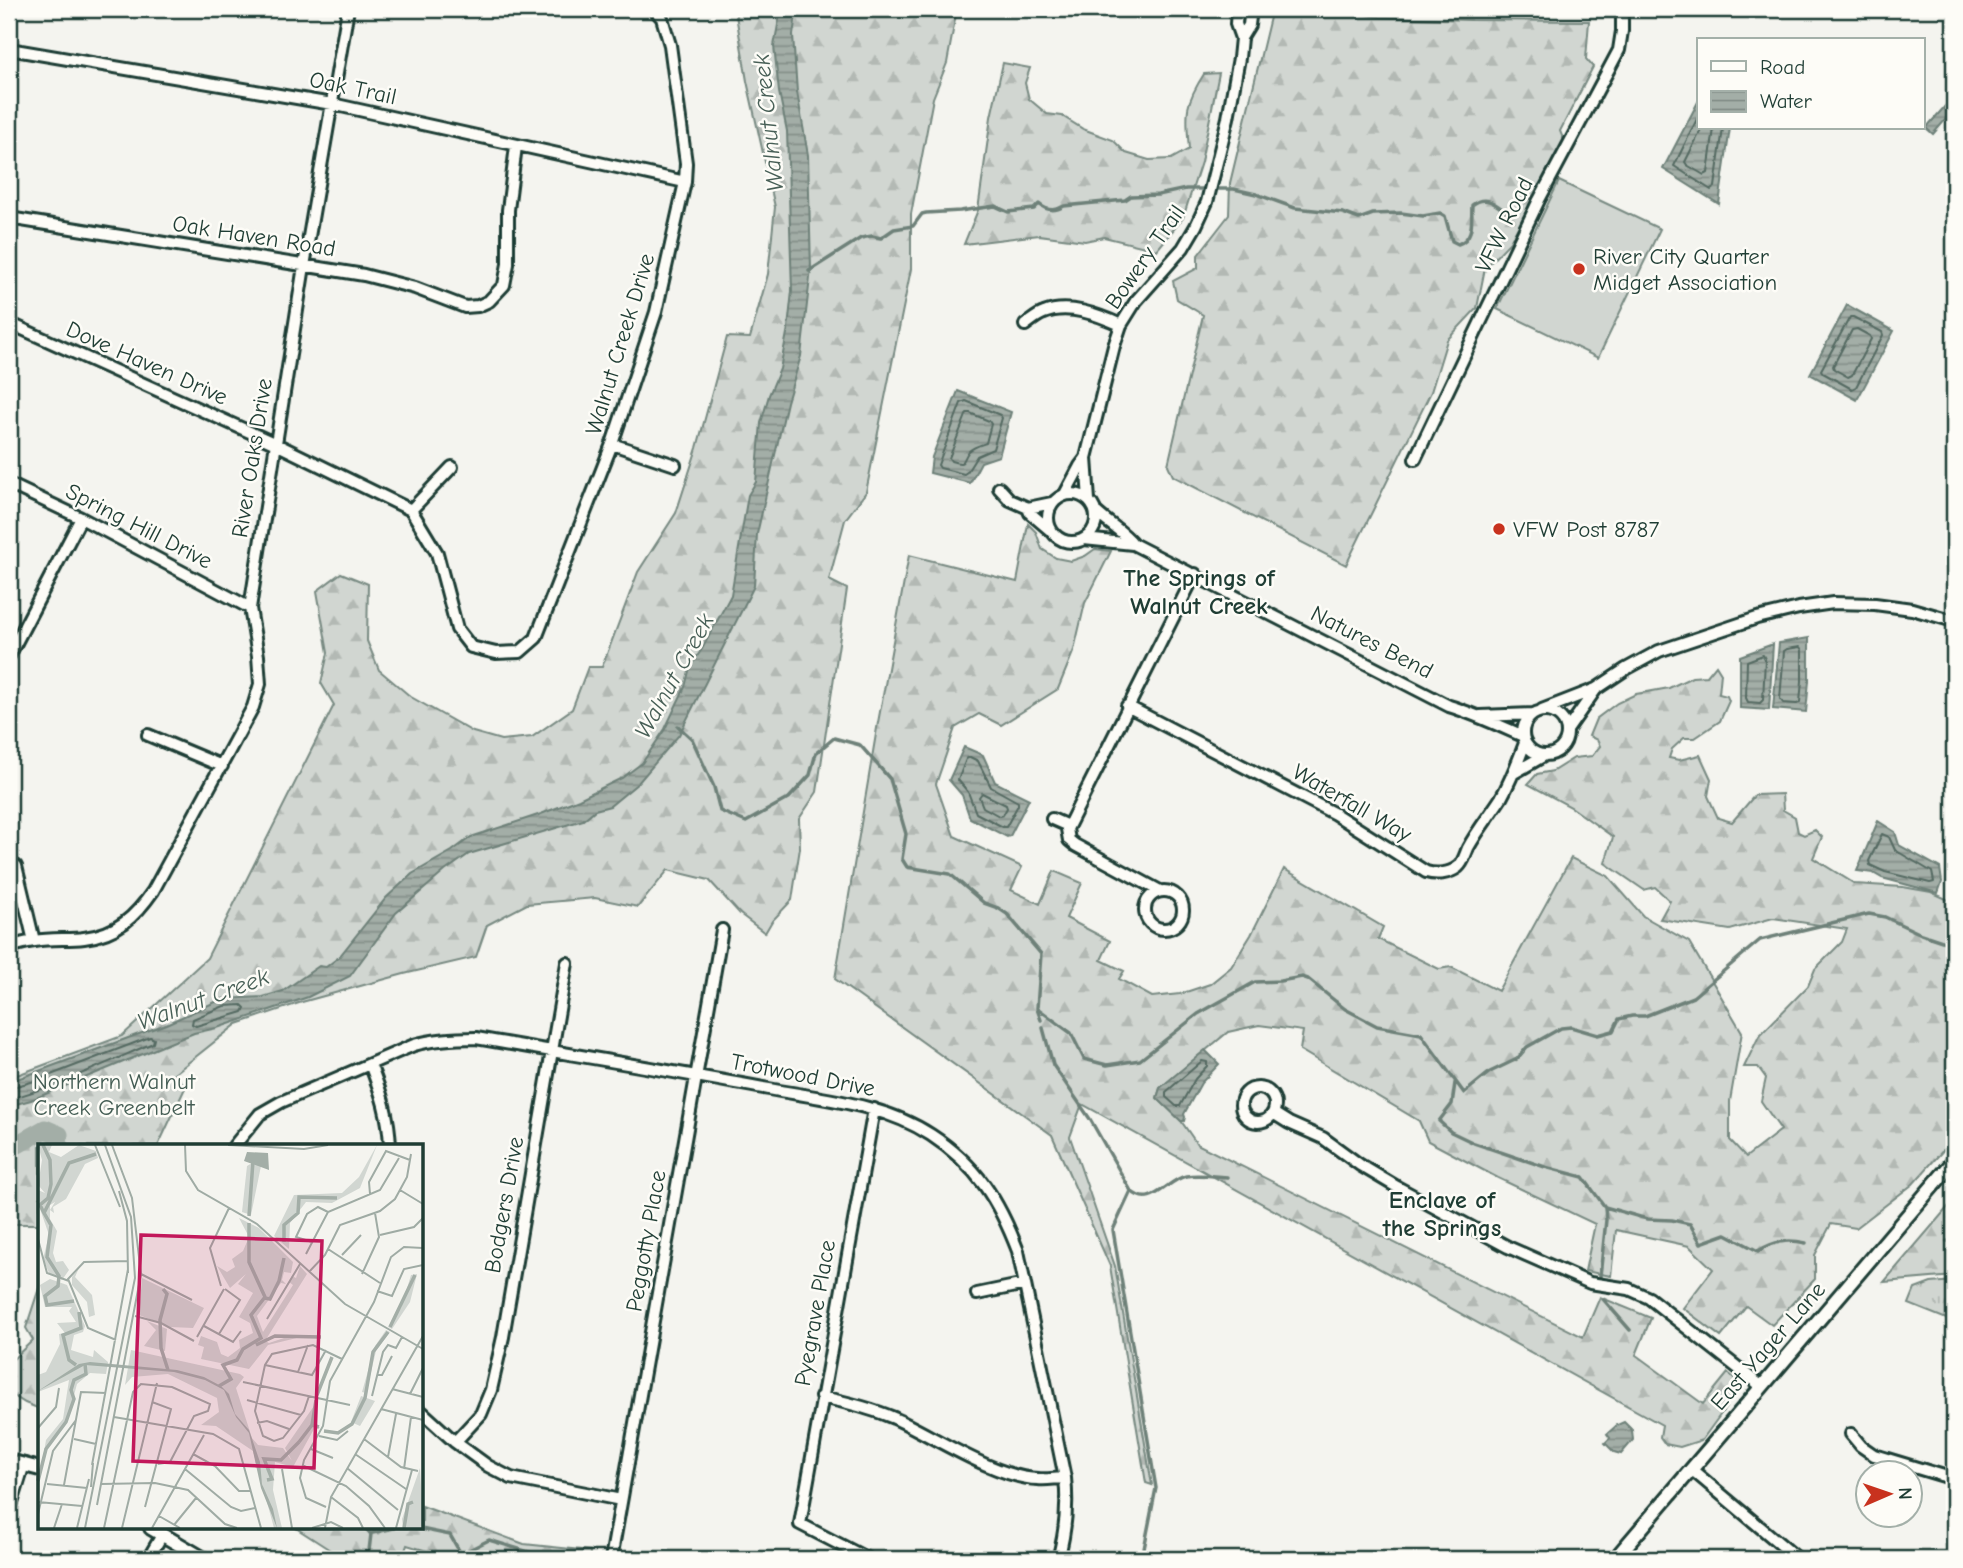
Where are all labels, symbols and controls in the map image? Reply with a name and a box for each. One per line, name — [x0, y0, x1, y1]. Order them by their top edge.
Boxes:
legend — [1697, 38, 1924, 130]
water label: Walnut Creek — [747, 52, 789, 193]
text: Road — [1760, 55, 1805, 79]
street label: Oak Trail — [307, 66, 399, 110]
text: Water — [1760, 89, 1813, 113]
street label: VFW Road — [1469, 173, 1539, 277]
street label: Bowery Trail — [1099, 200, 1191, 314]
street label: Oak Haven Road — [171, 210, 337, 262]
place label: River City Quarter Midget Association — [1593, 243, 1777, 296]
street label: Walnut Creek Drive — [580, 250, 660, 438]
marker: River City Quarter Midget Association — [1571, 261, 1587, 277]
street label: Dove Haven Drive — [62, 315, 232, 411]
street label: River Oaks Drive — [226, 376, 278, 540]
street label: Spring Hill Drive — [61, 477, 217, 575]
place label: VFW Post 8787 — [1513, 516, 1659, 543]
marker: VFW Post 8787 — [1491, 521, 1507, 537]
district label: The Springs of Walnut Creek — [1123, 564, 1276, 620]
street label: Natures Bend — [1306, 600, 1438, 684]
water label: Walnut Creek — [628, 608, 720, 743]
street label: Waterfall Way — [1288, 758, 1417, 848]
water label: Walnut Creek — [133, 962, 273, 1036]
street label: Trotwood Drive — [729, 1048, 877, 1102]
park label: Northern Walnut Creek Greenbelt — [33, 1068, 197, 1121]
street label: Bodgers Drive — [479, 1135, 529, 1275]
inset map — [38, 1144, 424, 1530]
street label: Peggotty Place — [620, 1168, 672, 1314]
district label: Enclave of the Springs — [1382, 1186, 1501, 1242]
street label: Pyegrave Place — [789, 1238, 841, 1388]
street label: East Yager Lane — [1705, 1276, 1831, 1416]
north arrow — [1854, 1460, 1924, 1530]
text: N — [1894, 1487, 1916, 1500]

